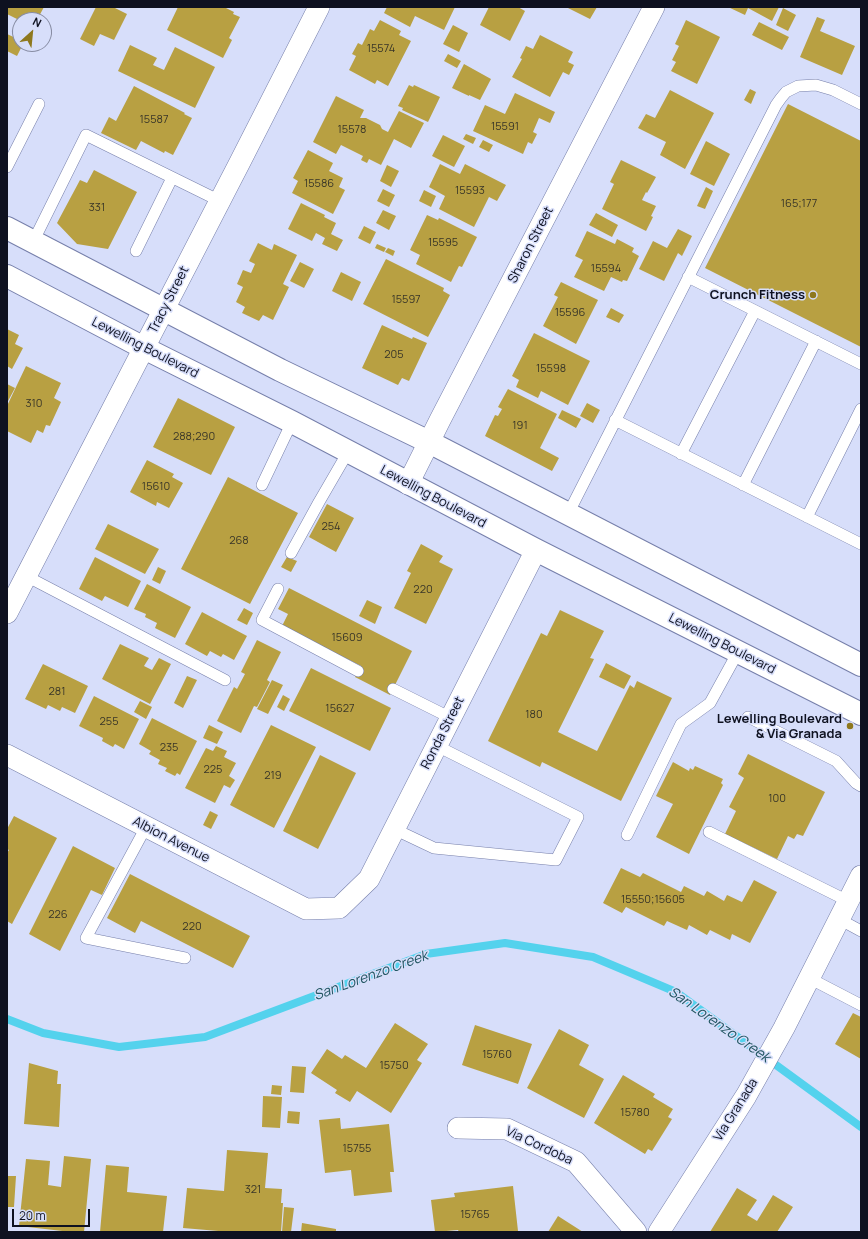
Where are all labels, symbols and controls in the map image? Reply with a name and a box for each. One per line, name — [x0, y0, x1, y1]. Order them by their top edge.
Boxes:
north arrow — [12, 12, 52, 52]
text: N — [30, 13, 44, 30]
house number: 15574 — [367, 42, 395, 56]
house number: 15587 — [140, 113, 168, 127]
house number: 15591 — [491, 120, 519, 134]
house number: 15578 — [338, 123, 366, 137]
house number: 15586 — [304, 177, 334, 191]
house number: 15593 — [455, 184, 485, 198]
house number: 165;177 — [781, 197, 817, 211]
house number: 331 — [89, 201, 105, 215]
street label: Sharon Street — [505, 204, 557, 286]
house number: 15595 — [428, 236, 458, 250]
house number: 15594 — [591, 262, 621, 276]
street label: Tracy Street — [145, 264, 193, 336]
place label: Crunch Fitness — [710, 287, 805, 303]
marker: Crunch Fitness — [808, 290, 818, 300]
house number: 15597 — [391, 293, 421, 307]
house number: 15596 — [555, 306, 585, 320]
street label: Lewelling Boulevard — [89, 314, 201, 382]
house number: 205 — [384, 348, 404, 362]
house number: 15598 — [536, 362, 566, 376]
house number: 310 — [25, 397, 43, 411]
house number: 191 — [512, 419, 528, 433]
house number: 288;290 — [173, 430, 215, 444]
street label: Lewelling Boulevard — [377, 462, 489, 532]
house number: 15610 — [142, 480, 170, 494]
house number: 254 — [321, 520, 341, 534]
house number: 268 — [229, 534, 249, 548]
house number: 220 — [413, 583, 433, 597]
street label: Lewelling Boulevard — [666, 610, 778, 678]
house number: 15609 — [331, 631, 363, 645]
house number: 281 — [49, 685, 65, 699]
street label: Ronda Street — [418, 694, 468, 772]
house number: 15627 — [325, 702, 355, 716]
house number: 180 — [525, 708, 543, 722]
place label: Lewelling Boulevard & Via Granada — [717, 711, 842, 742]
house number: 255 — [100, 715, 118, 729]
marker: Lewelling Boulevard & Via Granada — [845, 721, 855, 731]
house number: 235 — [160, 741, 178, 755]
house number: 225 — [204, 763, 222, 777]
house number: 219 — [264, 769, 282, 783]
house number: 100 — [768, 792, 786, 806]
street label: Albion Avenue — [130, 814, 212, 866]
house number: 15550;15605 — [621, 893, 685, 907]
house number: 226 — [48, 908, 68, 922]
house number: 220 — [182, 920, 202, 934]
water label: San Lorenzo Creek — [312, 948, 430, 1004]
water label: San Lorenzo Creek — [665, 984, 773, 1066]
house number: 15760 — [482, 1048, 512, 1062]
house number: 15750 — [379, 1059, 409, 1073]
street label: Via Granada — [711, 1076, 761, 1144]
house number: 15780 — [620, 1106, 650, 1120]
street label: Via Cordoba — [503, 1124, 575, 1168]
house number: 15755 — [343, 1142, 371, 1156]
house number: 321 — [245, 1183, 261, 1197]
scale bar — [14, 1201, 92, 1227]
text: 20 m — [19, 1207, 46, 1224]
house number: 15765 — [460, 1208, 490, 1222]

